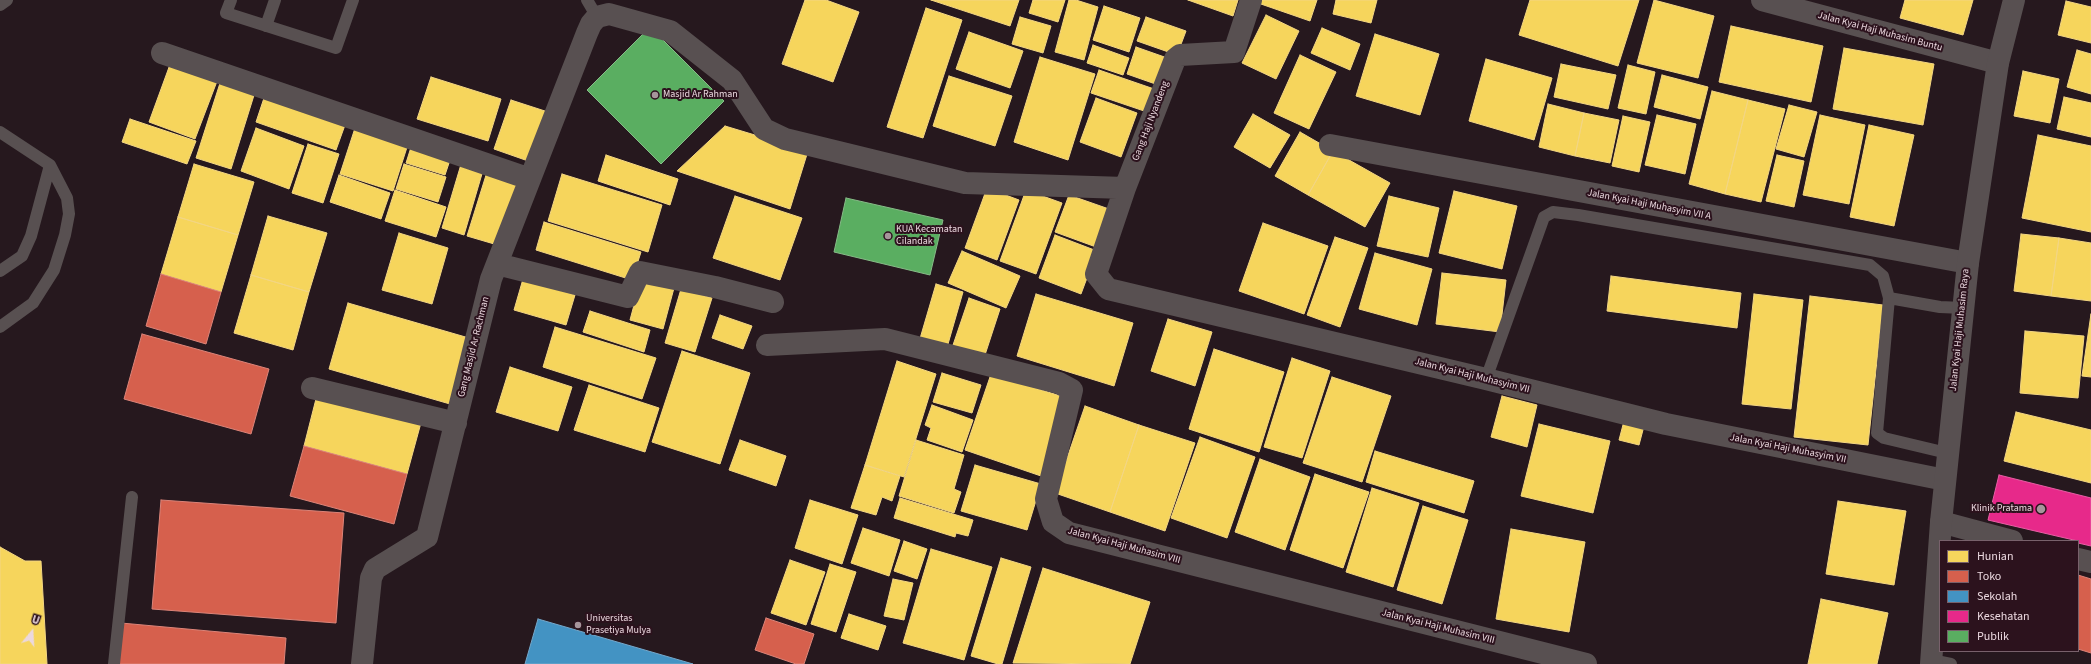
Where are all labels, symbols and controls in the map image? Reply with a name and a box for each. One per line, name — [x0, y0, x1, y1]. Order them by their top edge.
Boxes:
street label: Jalan Kyai Haji Muhasim Buntu — [1816, 10, 1944, 54]
street label: Gang Haji Nyandeng — [1130, 79, 1172, 163]
place label: Masjid Ar Rahman — [663, 89, 738, 101]
marker: Masjid Ar Rahman — [650, 90, 660, 100]
street label: Jalan Kyai Haji Muhasyim VII A — [1586, 187, 1712, 223]
place label: KUA Kecamatan Cilandak — [896, 224, 962, 248]
marker: KUA Kecamatan Cilandak — [883, 231, 893, 241]
street label: Jalan Kyai Haji Muhasim Raya — [1948, 268, 1972, 392]
street label: Gang Masjid Ar Rachman — [456, 296, 492, 398]
street label: Jalan Kyai Haji Muhasyim VII — [1413, 356, 1531, 396]
street label: Jalan Kyai Haji Muhasyim VII — [1729, 432, 1847, 466]
place label: Klinik Pratama — [1971, 503, 2032, 515]
marker: Klinik Pratama — [2035, 503, 2047, 515]
street label: Jalan Kyai Haji Muhasim VIII — [1066, 525, 1182, 567]
legend — [1939, 540, 2079, 652]
text: Hunian — [1977, 548, 2013, 565]
text: Toko — [1977, 568, 2001, 585]
text: Sekolah — [1977, 588, 2017, 605]
street label: Jalan Kyai Haji Muhasim VIII — [1380, 607, 1496, 647]
text: Kesehatan — [1977, 608, 2030, 625]
north arrow — [12, 612, 52, 652]
text: U — [30, 612, 42, 628]
place label: Universitas Prasetiya Mulya — [586, 613, 651, 636]
marker: Universitas Prasetiya Mulya — [573, 620, 583, 630]
text: Publik — [1977, 628, 2009, 645]

